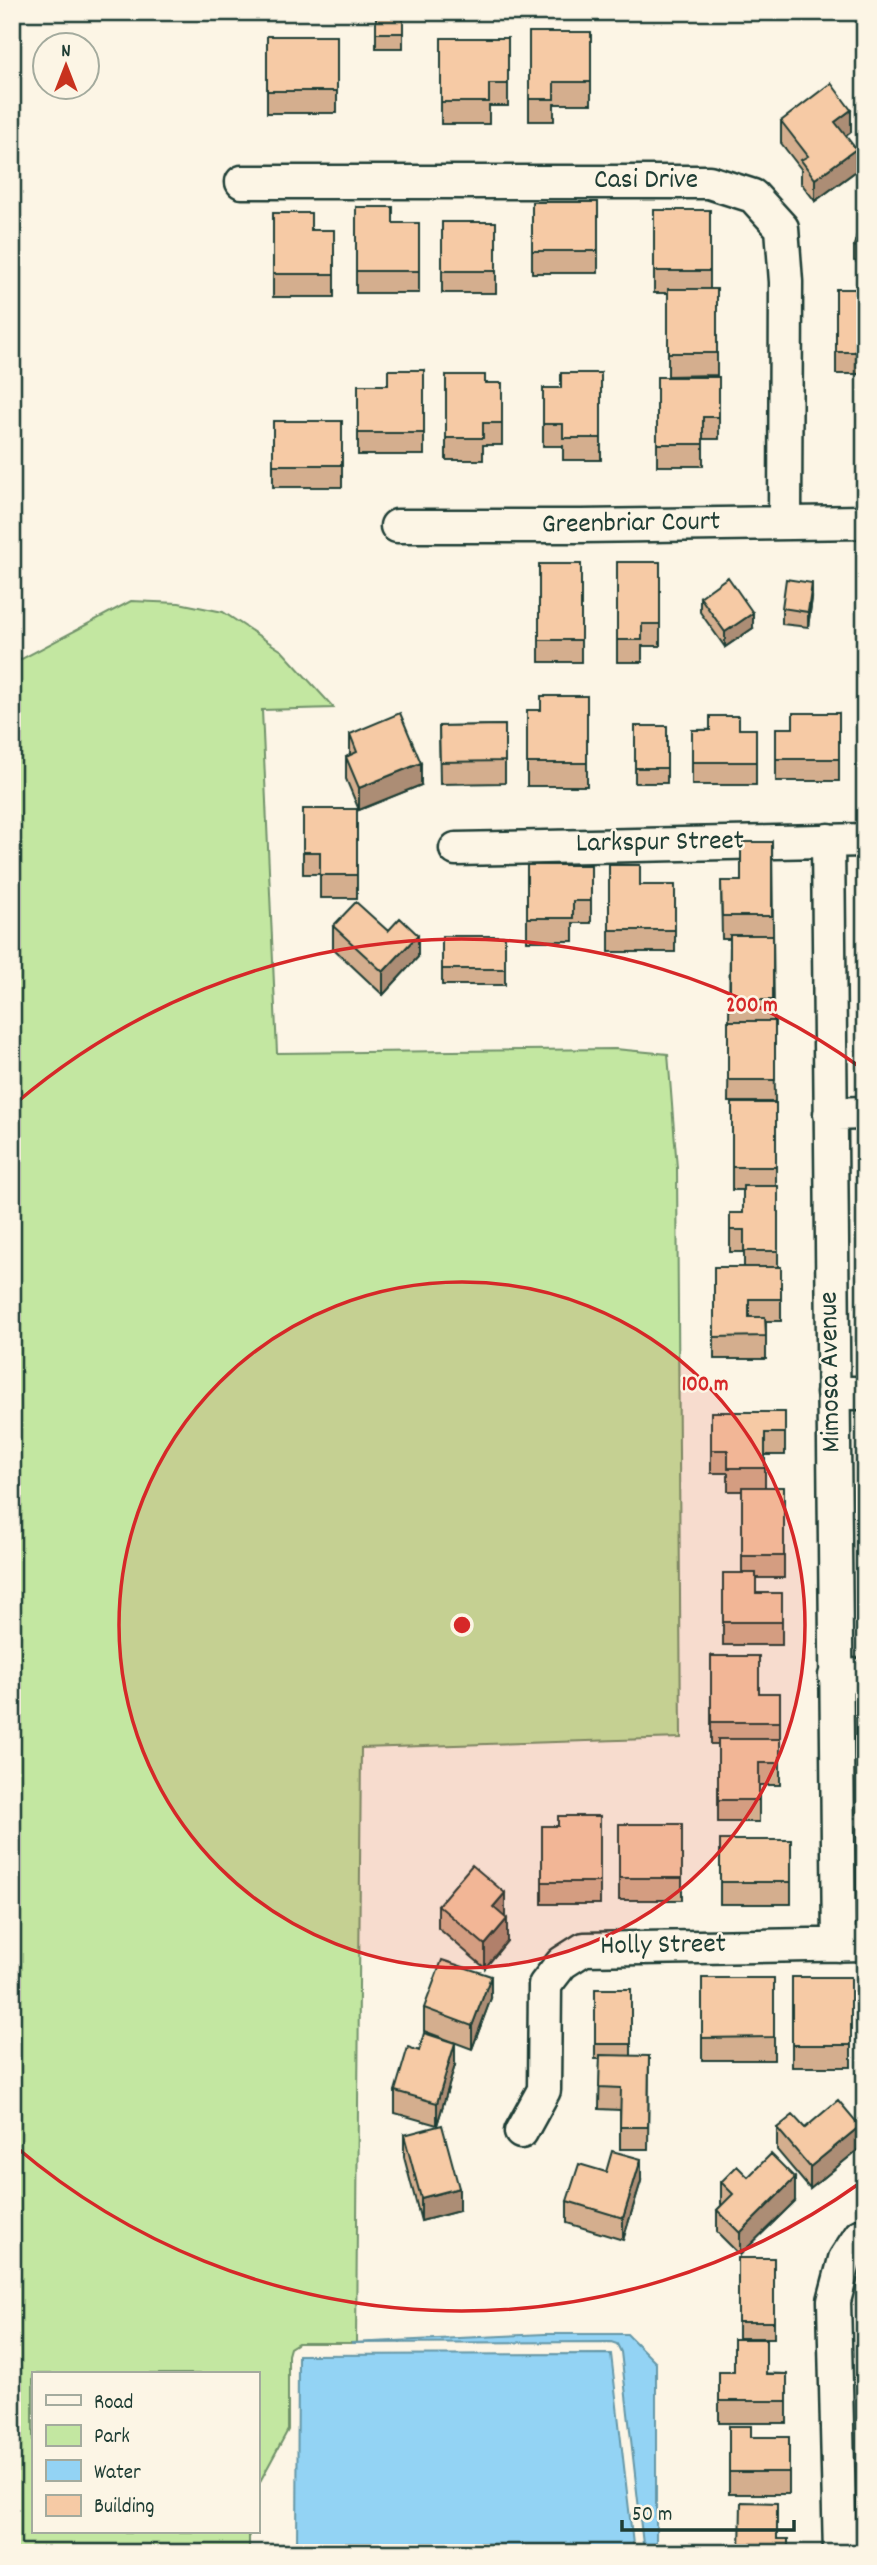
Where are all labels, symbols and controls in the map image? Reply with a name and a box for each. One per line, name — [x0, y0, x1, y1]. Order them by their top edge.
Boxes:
north arrow — [32, 32, 102, 102]
text: N — [61, 39, 71, 66]
street label: Casi Drive — [594, 162, 698, 202]
street label: Greenbriar Court — [541, 503, 721, 547]
street label: Larkspur Street — [576, 823, 744, 865]
text: 200 m — [726, 992, 778, 1022]
street label: Mimosa Avenue — [811, 1291, 853, 1453]
text: 100 m — [682, 1371, 728, 1401]
centre of rings — [450, 1613, 474, 1637]
street label: Holly Street — [600, 1926, 726, 1968]
legend — [32, 2372, 259, 2534]
text: Road — [94, 2389, 133, 2419]
text: Park — [94, 2423, 130, 2453]
text: Water — [94, 2459, 141, 2489]
scale bar — [622, 2488, 793, 2532]
text: Building — [94, 2493, 154, 2523]
text: 50 m — [632, 2501, 672, 2531]

